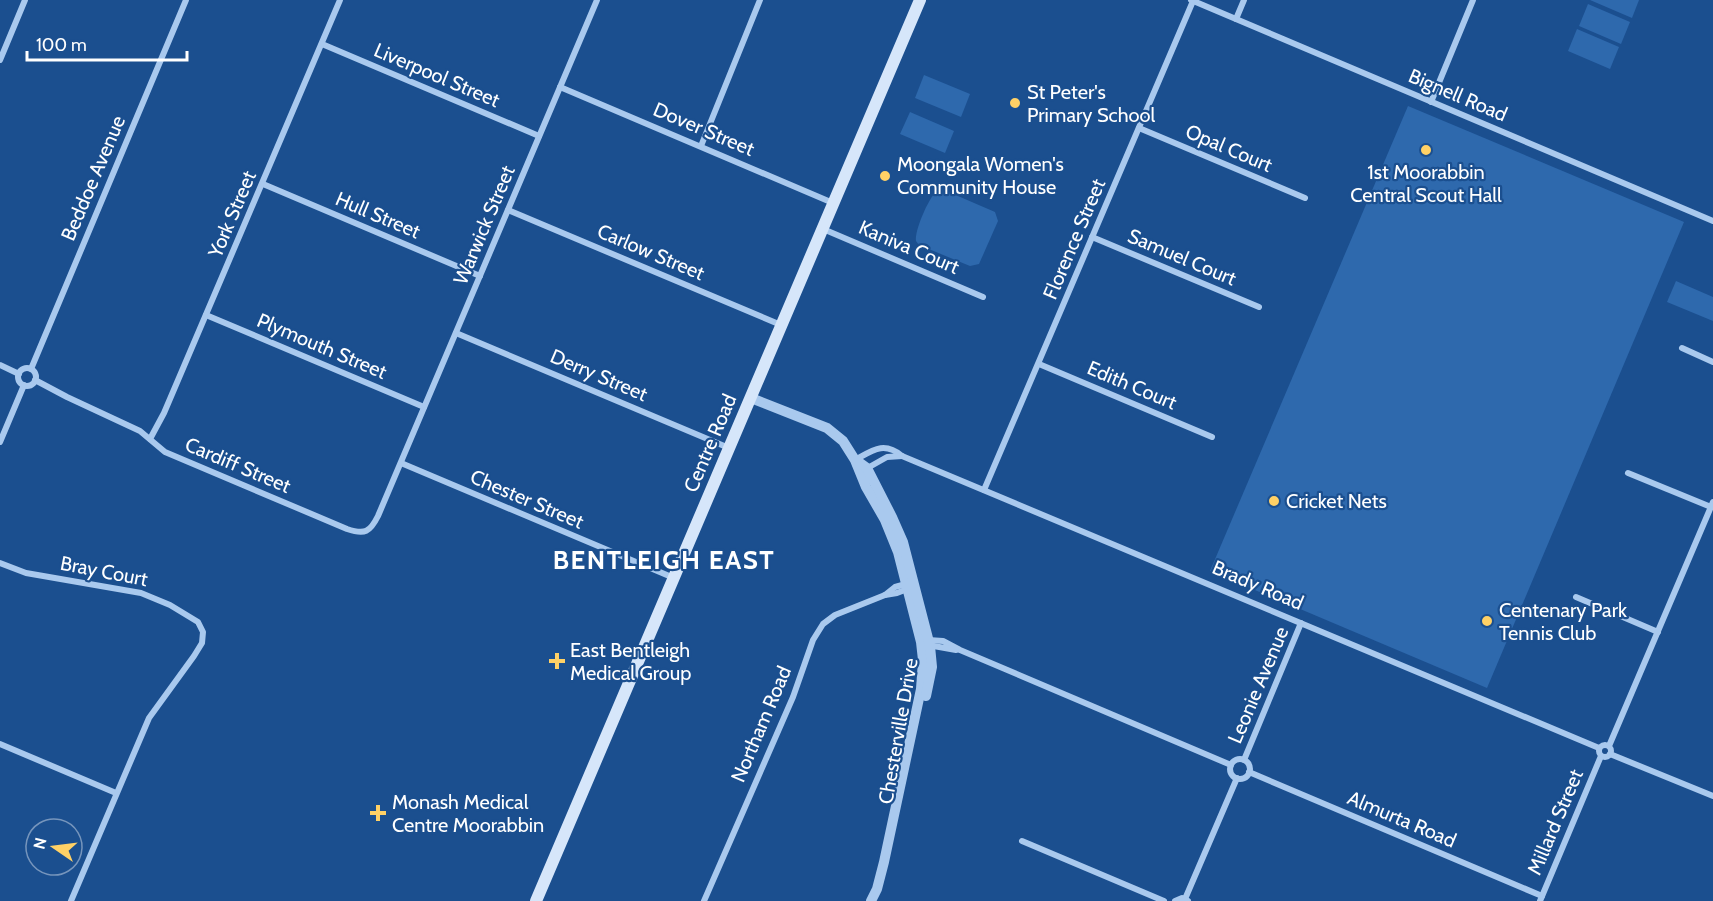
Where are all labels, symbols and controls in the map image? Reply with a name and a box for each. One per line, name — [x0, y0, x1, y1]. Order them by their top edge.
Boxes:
scale bar — [27, 24, 188, 62]
text: 100 m — [36, 34, 87, 56]
street label: Liverpool Street — [371, 38, 504, 112]
street label: Bignell Road — [1405, 63, 1511, 127]
place label: St Peter's Primary School — [1027, 80, 1155, 127]
marker: St Peter's Primary School — [1008, 96, 1022, 110]
street label: Dover Street — [650, 97, 758, 161]
street label: Beddoe Avenue — [56, 112, 130, 244]
street label: Opal Court — [1182, 119, 1276, 177]
marker: 1st Moorabbin Central Scout Hall — [1419, 143, 1433, 157]
place label: Moongala Women's Community House — [897, 152, 1064, 199]
place label: 1st Moorabbin Central Scout Hall — [1350, 160, 1502, 207]
street label: Warwick Street — [448, 162, 520, 288]
street label: York Street — [203, 167, 261, 262]
marker: Moongala Women's Community House — [878, 169, 892, 183]
street label: Florence Street — [1038, 175, 1110, 303]
street label: Hull Street — [332, 186, 424, 244]
street label: Kaniva Court — [855, 215, 963, 279]
street label: Carlow Street — [594, 219, 708, 285]
street label: Samuel Court — [1124, 223, 1240, 291]
street label: Plymouth Street — [254, 308, 391, 384]
street label: Derry Street — [547, 344, 651, 406]
street label: Edith Court — [1084, 355, 1181, 415]
street label: Centre Road — [679, 390, 741, 496]
street label: Cardiff Street — [182, 432, 295, 498]
street label: Chester Street — [467, 464, 588, 534]
place label: Cricket Nets — [1286, 489, 1387, 513]
marker: Cricket Nets — [1267, 494, 1281, 508]
district label: BENTLEIGH EAST — [553, 544, 775, 576]
street label: Bray Court — [58, 551, 150, 591]
street label: Brady Road — [1209, 555, 1307, 615]
place label: Centenary Park Tennis Club — [1499, 598, 1627, 645]
marker: Centenary Park Tennis Club — [1480, 614, 1494, 628]
street label: Leonie Avenue — [1223, 623, 1293, 747]
place label: East Bentleigh Medical Group — [570, 638, 691, 685]
marker: East Bentleigh Medical Group — [548, 652, 566, 670]
street label: Chesterville Drive — [873, 656, 923, 806]
street label: Northam Road — [726, 662, 796, 786]
street label: Millard Street — [1522, 765, 1588, 878]
street label: Almurta Road — [1344, 785, 1460, 853]
place label: Monash Medical Centre Moorabbin — [392, 790, 544, 837]
marker: Monash Medical Centre Moorabbin — [369, 804, 387, 822]
north arrow — [24, 817, 84, 877]
text: N — [29, 836, 51, 851]

